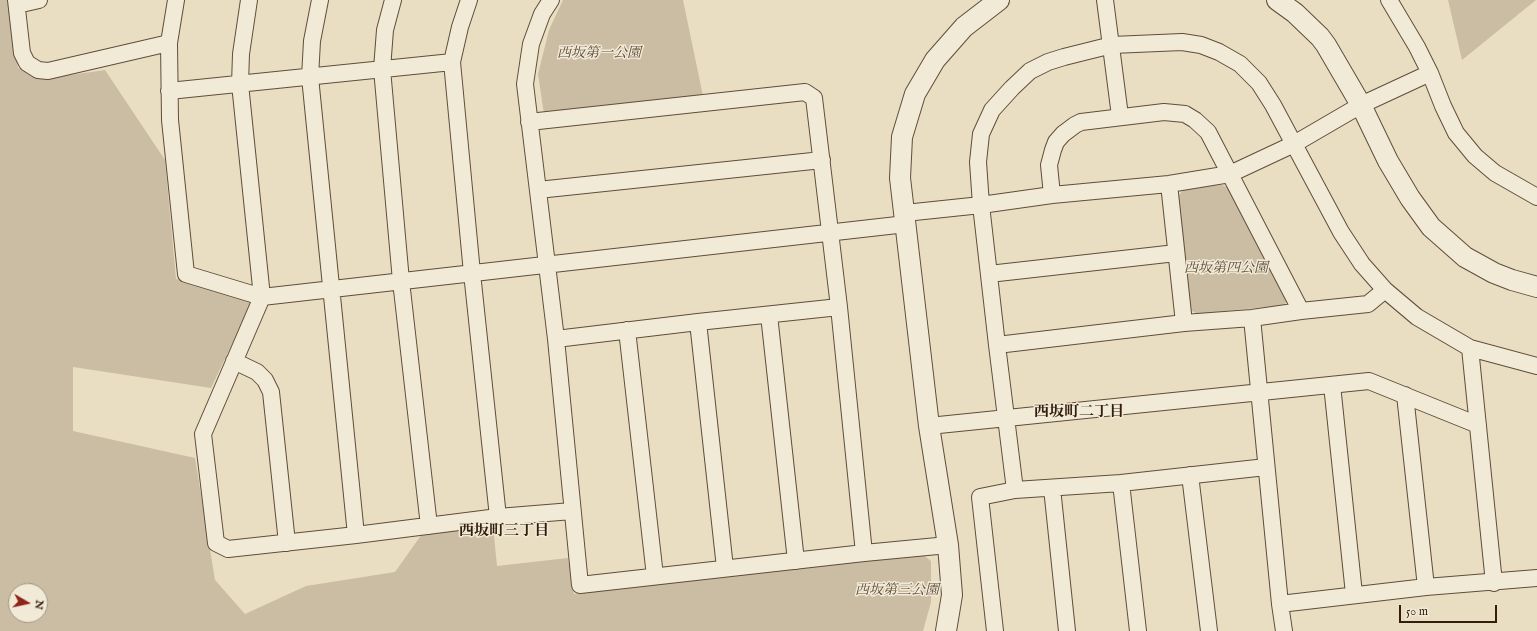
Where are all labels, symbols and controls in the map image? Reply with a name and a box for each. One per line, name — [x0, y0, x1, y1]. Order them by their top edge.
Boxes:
park label: 西坂第一公園 — [557, 46, 641, 62]
park label: 西坂第四公園 — [1184, 261, 1268, 277]
district label: 西坂町二丁目 — [1034, 404, 1124, 422]
district label: 西坂町三丁目 — [459, 523, 549, 541]
north arrow — [8, 583, 48, 623]
park label: 西坂第三公園 — [855, 583, 939, 599]
scale bar — [1401, 597, 1499, 623]
text: N — [31, 599, 47, 611]
text: 50 m — [1406, 604, 1428, 619]

